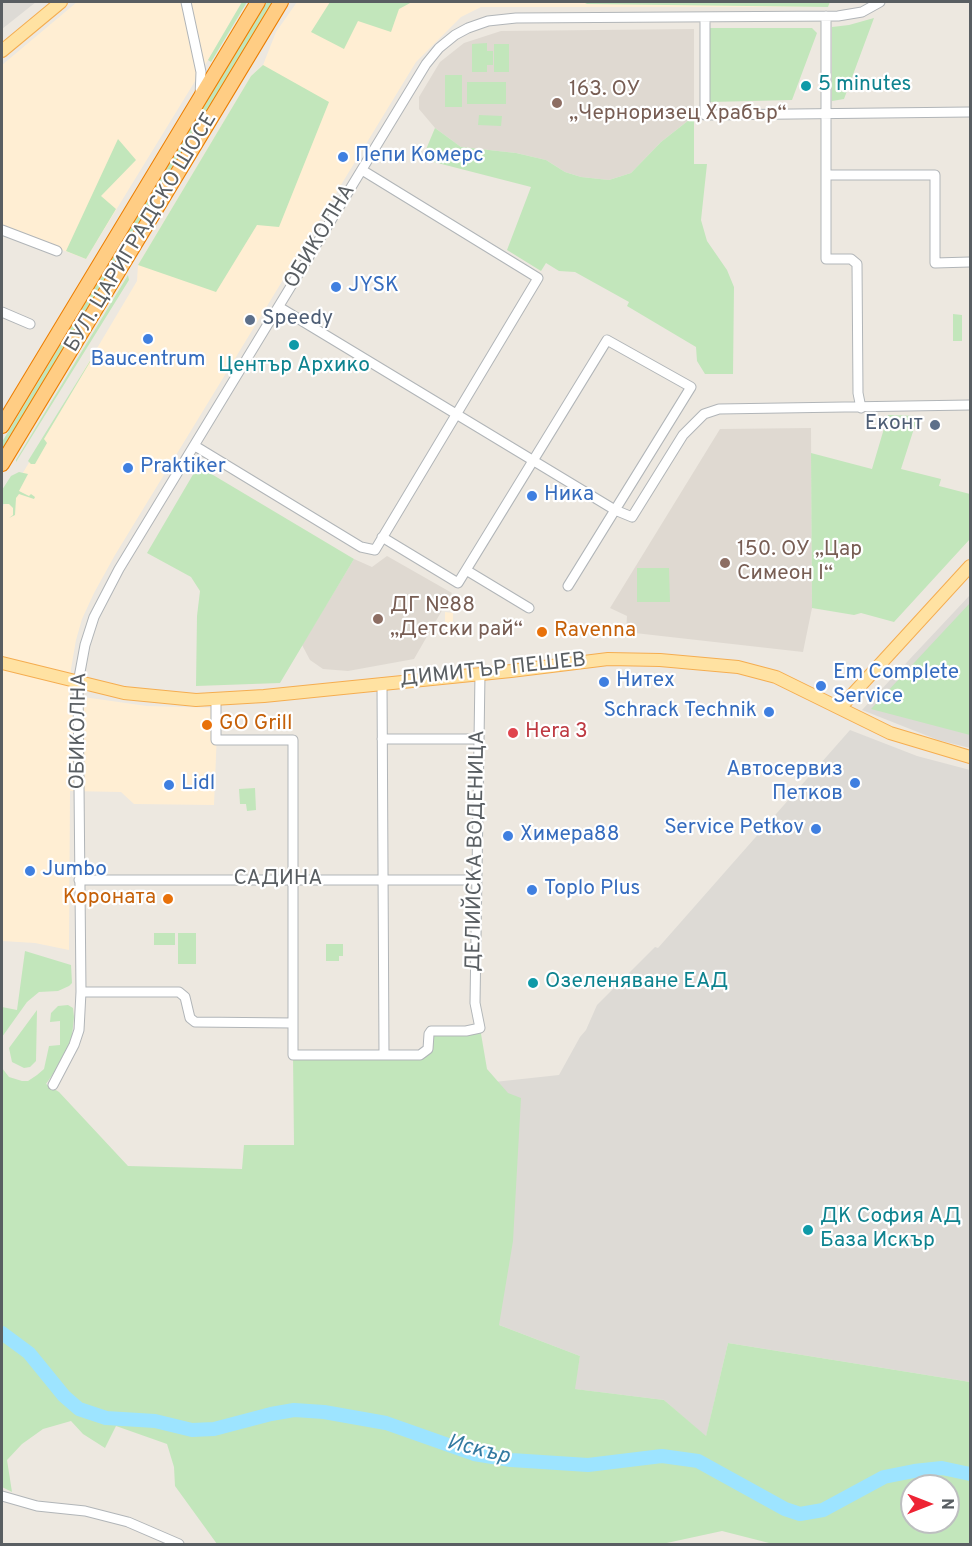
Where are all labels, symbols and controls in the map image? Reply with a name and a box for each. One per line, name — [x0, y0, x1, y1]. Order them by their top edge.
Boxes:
place label: 5 minutes — [818, 73, 911, 99]
place label: 163. ОУ „Черноризец Храбър“ — [569, 78, 787, 128]
marker: 5 minutes — [799, 79, 813, 93]
marker: 163. ОУ „Черноризец Храбър“ — [550, 96, 564, 110]
street label: БУЛ. ЦАРИГРАДСКО ШОСЕ — [60, 109, 224, 357]
place label: Пепи Комерс — [355, 144, 484, 170]
marker: Пепи Комерс — [336, 150, 350, 164]
street label: ОБИКОЛНА — [280, 180, 362, 294]
place label: JYSK — [348, 274, 399, 300]
marker: JYSK — [329, 280, 343, 294]
place label: Speedy — [262, 307, 333, 333]
marker: Speedy — [243, 313, 257, 327]
marker: Baucentrum — [141, 332, 155, 346]
marker: Център Архико — [287, 338, 301, 352]
place label: Baucentrum — [90, 348, 206, 374]
place label: Център Архико — [218, 354, 370, 380]
place label: Еконт — [865, 412, 923, 438]
marker: Еконт — [928, 418, 942, 432]
place label: Praktiker — [140, 455, 226, 481]
marker: Praktiker — [121, 461, 135, 475]
place label: Ника — [544, 483, 594, 509]
marker: Ника — [525, 489, 539, 503]
place label: 150. ОУ „Цар Симеон I“ — [737, 538, 862, 588]
marker: 150. ОУ „Цар Симеон I“ — [718, 556, 732, 570]
place label: ДГ №88 „Детски рай“ — [390, 594, 523, 644]
marker: ДГ №88 „Детски рай“ — [371, 612, 385, 626]
place label: Ravenna — [554, 619, 636, 645]
marker: Ravenna — [535, 625, 549, 639]
street label: ДИМИТЪР ПЕШЕВ — [399, 649, 587, 693]
place label: Em Complete Service — [833, 661, 959, 711]
place label: Нитех — [616, 669, 675, 695]
street label: ОБИКОЛНА — [66, 672, 94, 790]
marker: Нитех — [597, 675, 611, 689]
marker: Em Complete Service — [814, 679, 828, 693]
place label: Schrack Technik — [604, 699, 757, 725]
marker: Schrack Technik — [762, 705, 776, 719]
place label: GO Grill — [219, 712, 293, 738]
marker: GO Grill — [200, 718, 214, 732]
place label: Hera 3 — [525, 720, 588, 746]
marker: Hera 3 — [506, 726, 520, 740]
street label: ДЕЛИЙСКА ВОДЕНИЦА — [462, 730, 492, 972]
place label: Автосервиз Петков — [726, 758, 843, 808]
place label: Lidl — [181, 772, 215, 798]
marker: Автосервиз Петков — [848, 776, 862, 790]
marker: Lidl — [162, 778, 176, 792]
place label: Service Petkov — [664, 816, 804, 842]
marker: Service Petkov — [809, 822, 823, 836]
place label: Химера88 — [520, 823, 620, 849]
marker: Химера88 — [501, 829, 515, 843]
place label: Jumbo — [42, 858, 107, 884]
marker: Jumbo — [23, 864, 37, 878]
street label: САДИНА — [233, 867, 323, 893]
place label: Toplo Plus — [544, 877, 640, 903]
marker: Toplo Plus — [525, 883, 539, 897]
place label: Короната — [63, 886, 156, 912]
marker: Короната — [161, 892, 175, 906]
place label: Озеленяване ЕАД — [545, 970, 728, 996]
marker: Озеленяване ЕАД — [526, 976, 540, 990]
place label: ДК София АД База Искър — [820, 1205, 961, 1255]
marker: ДК София АД База Искър — [801, 1223, 815, 1237]
water label: Искър — [444, 1430, 512, 1472]
north arrow — [900, 1474, 960, 1534]
text: N — [936, 1498, 956, 1510]

